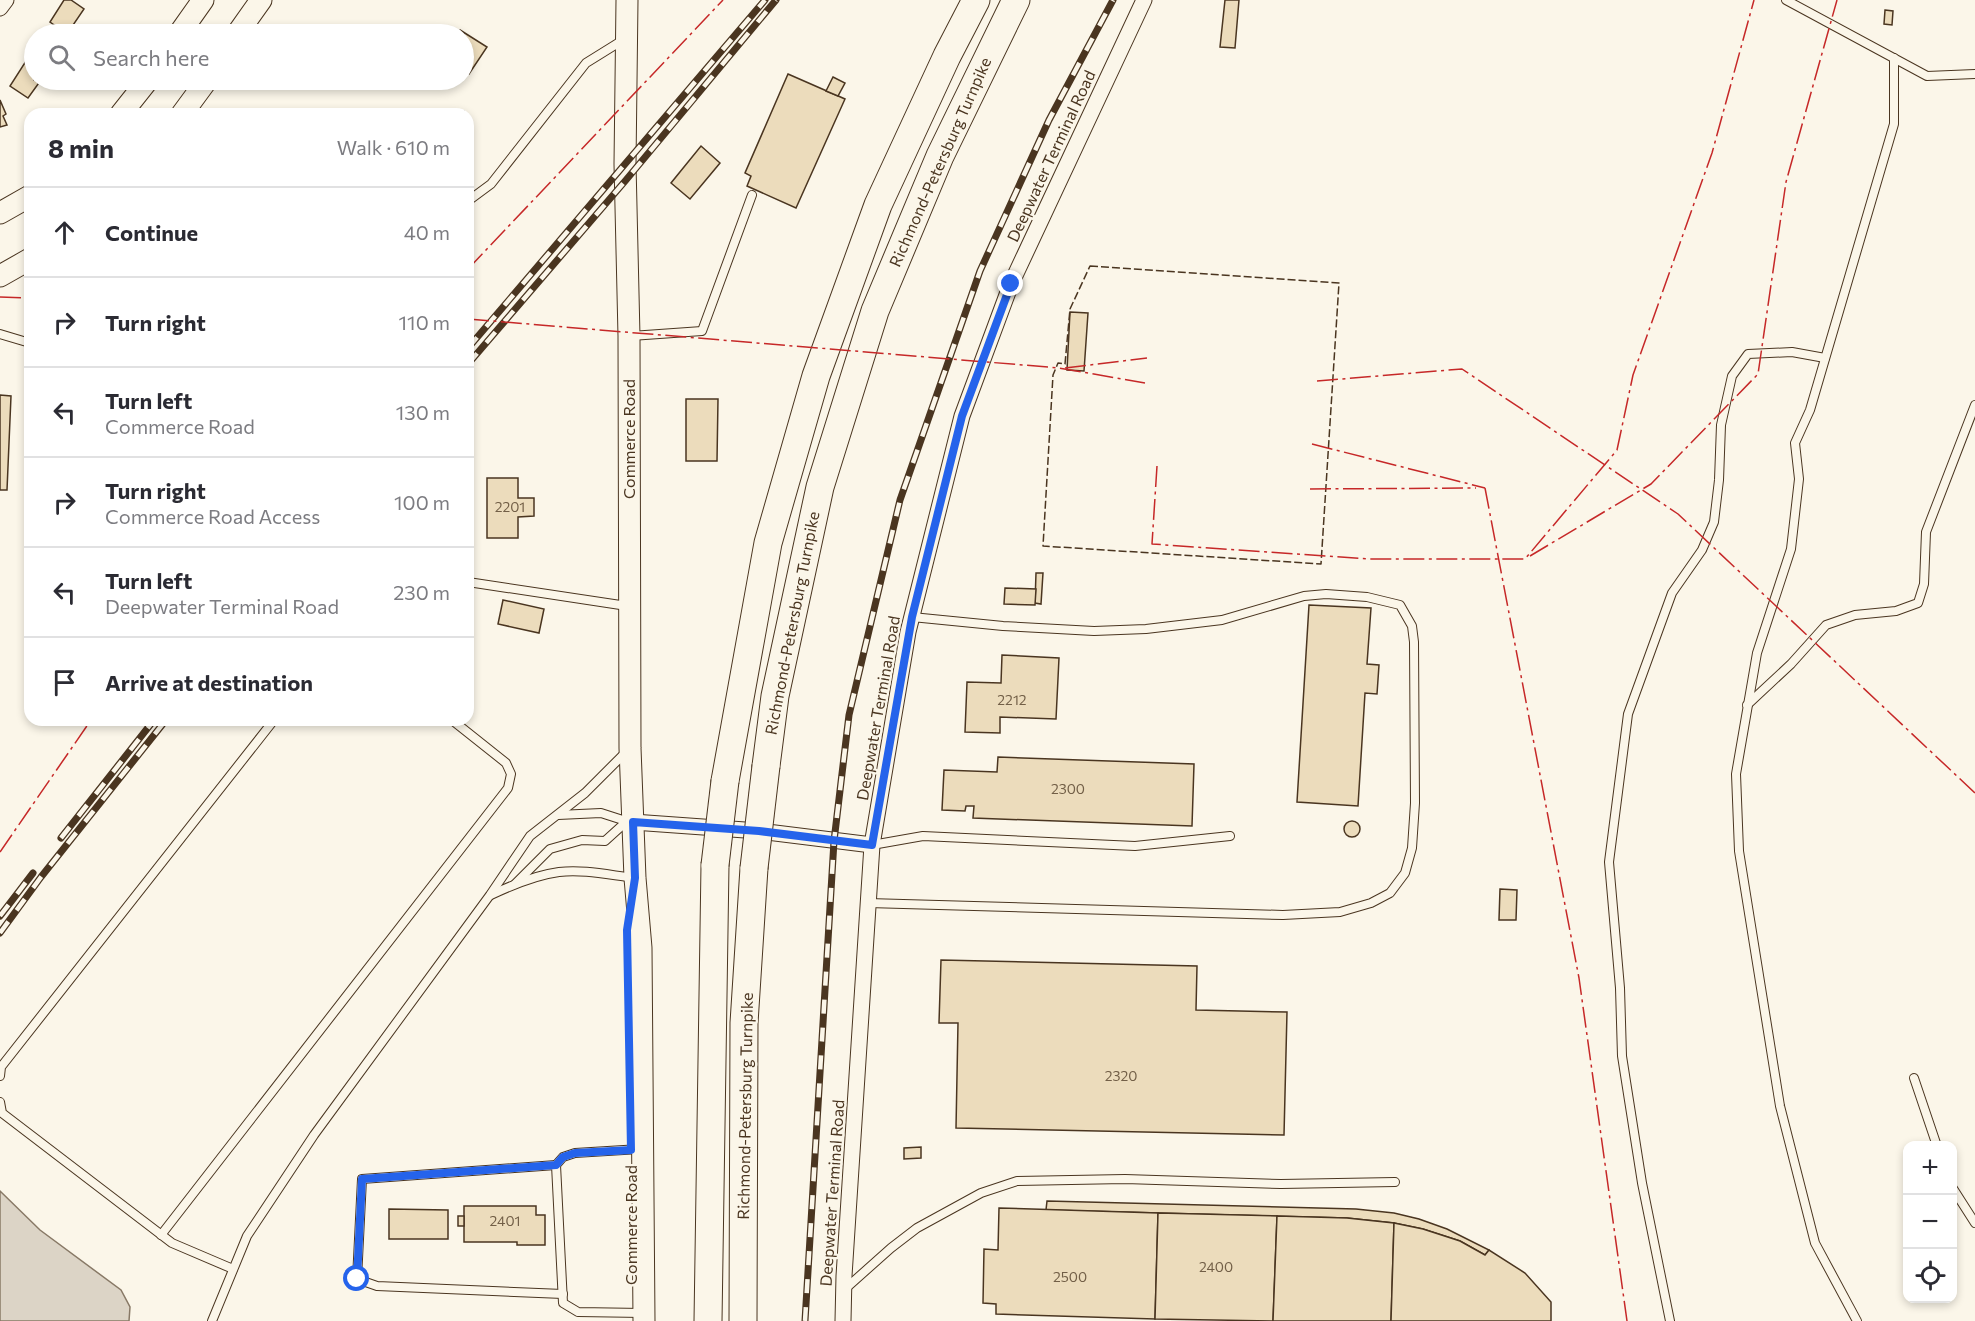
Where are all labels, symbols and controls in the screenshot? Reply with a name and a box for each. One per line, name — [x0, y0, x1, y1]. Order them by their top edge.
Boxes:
search box — [24, 24, 474, 90]
icon: search — [45, 41, 78, 74]
text: Search here — [93, 44, 209, 71]
street label: Richmond-Petersburg Turnpike — [885, 54, 994, 269]
street label: Deepwater Terminal Road — [1002, 67, 1099, 245]
text: 8 min — [48, 132, 114, 163]
text: Walk · 610 m — [337, 135, 450, 159]
icon: ahead — [48, 216, 81, 249]
text: Continue — [105, 219, 198, 246]
text: 40 m — [404, 220, 450, 244]
route end — [997, 270, 1023, 296]
icon: right — [48, 306, 81, 339]
text: Turn right — [105, 309, 206, 336]
text: 110 m — [399, 310, 450, 334]
street label: Commerce Road — [619, 379, 638, 499]
text: Turn left — [105, 387, 192, 414]
icon: left — [48, 396, 81, 429]
text: 130 m — [396, 400, 450, 424]
text: Commerce Road — [105, 414, 255, 438]
text: Turn right — [105, 477, 206, 504]
icon: right — [48, 486, 81, 519]
text: 100 m — [394, 490, 450, 514]
house number: 2201 — [495, 498, 525, 515]
text: Commerce Road Access — [105, 504, 320, 528]
street label: Richmond-Petersburg Turnpike — [761, 510, 823, 736]
text: Turn left — [105, 567, 192, 594]
icon: left — [48, 576, 81, 609]
text: 230 m — [393, 580, 450, 604]
text: Deepwater Terminal Road — [105, 594, 339, 618]
street label: Deepwater Terminal Road — [852, 614, 903, 802]
icon: arrive — [48, 666, 81, 699]
text: Arrive at destination — [105, 669, 313, 696]
house number: 2212 — [997, 691, 1027, 708]
house number: 2300 — [1051, 780, 1085, 797]
street label: Richmond-Petersburg Turnpike — [733, 992, 756, 1220]
house number: 2320 — [1105, 1067, 1137, 1084]
street label: Deepwater Terminal Road — [815, 1099, 848, 1287]
map controls — [1903, 1141, 1957, 1303]
button: + — [1903, 1141, 1957, 1195]
street label: Commerce Road — [621, 1165, 640, 1285]
button: − — [1903, 1195, 1957, 1249]
house number: 2401 — [489, 1212, 521, 1229]
button: locate — [1903, 1249, 1957, 1303]
house number: 2400 — [1199, 1258, 1233, 1275]
route start — [343, 1265, 369, 1291]
house number: 2500 — [1053, 1268, 1087, 1285]

